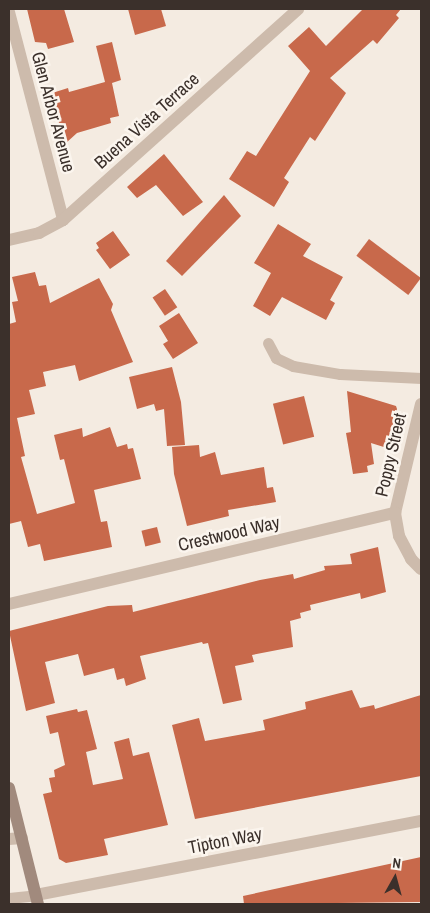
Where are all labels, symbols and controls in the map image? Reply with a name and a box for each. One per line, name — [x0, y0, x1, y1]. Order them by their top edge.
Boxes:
street label: Glen Arbor Avenue — [26, 49, 80, 175]
street label: Buena Vista Terrace — [90, 68, 204, 174]
street label: Poppy Street — [371, 411, 411, 499]
street label: Crestwood Way — [176, 512, 282, 556]
street label: Tipton Way — [186, 823, 264, 859]
north arrow — [370, 853, 420, 903]
text: N — [392, 854, 402, 873]

